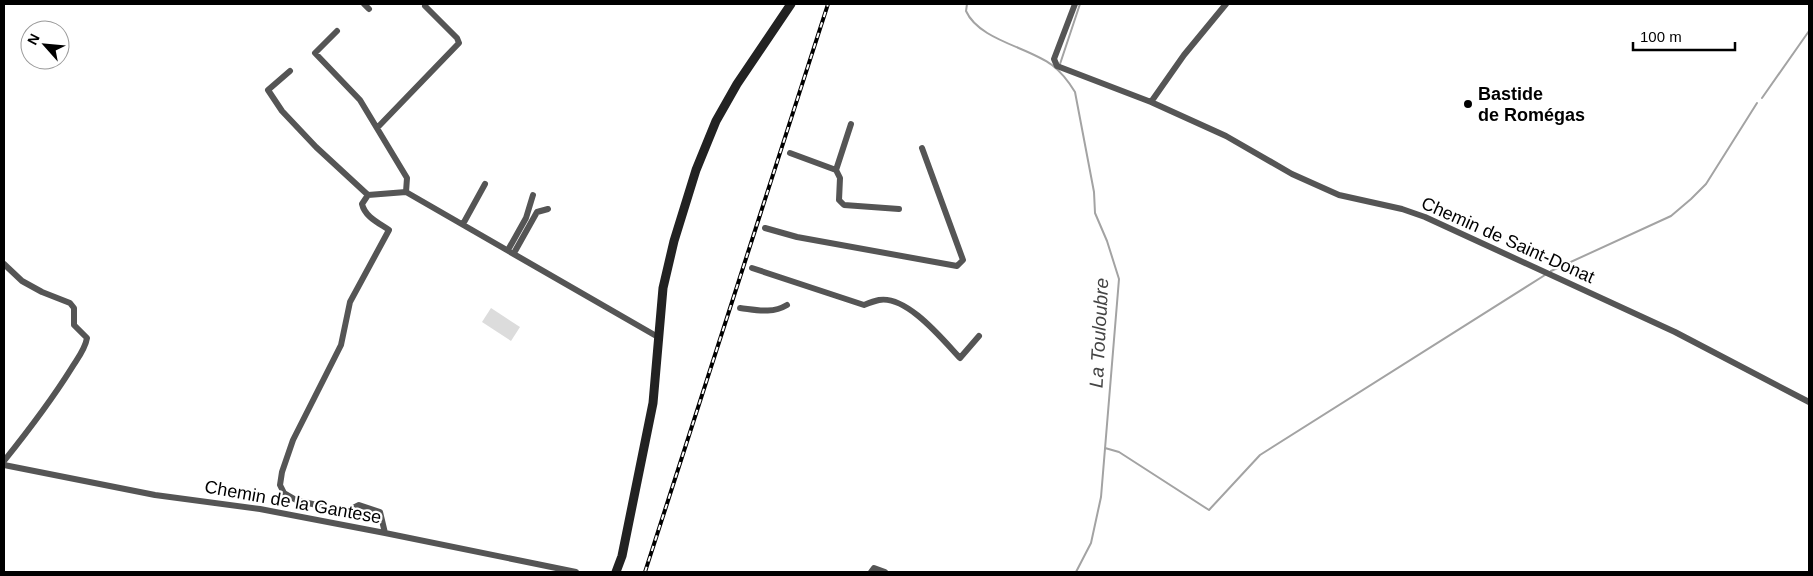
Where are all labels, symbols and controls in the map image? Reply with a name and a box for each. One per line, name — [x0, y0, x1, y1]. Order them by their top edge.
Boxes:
north arrow — [20, 20, 70, 70]
scale bar — [1633, 20, 1736, 52]
text: 100 m — [1640, 28, 1682, 45]
text: N — [24, 31, 43, 47]
place label: Bastide de Romégas — [1478, 84, 1585, 125]
marker: Bastide de Romégas — [1462, 98, 1474, 110]
street label: Chemin de Saint-Donat — [1418, 193, 1598, 287]
water label: La Touloubre — [1086, 277, 1112, 389]
street label: Chemin de la Gantese — [203, 477, 383, 527]

